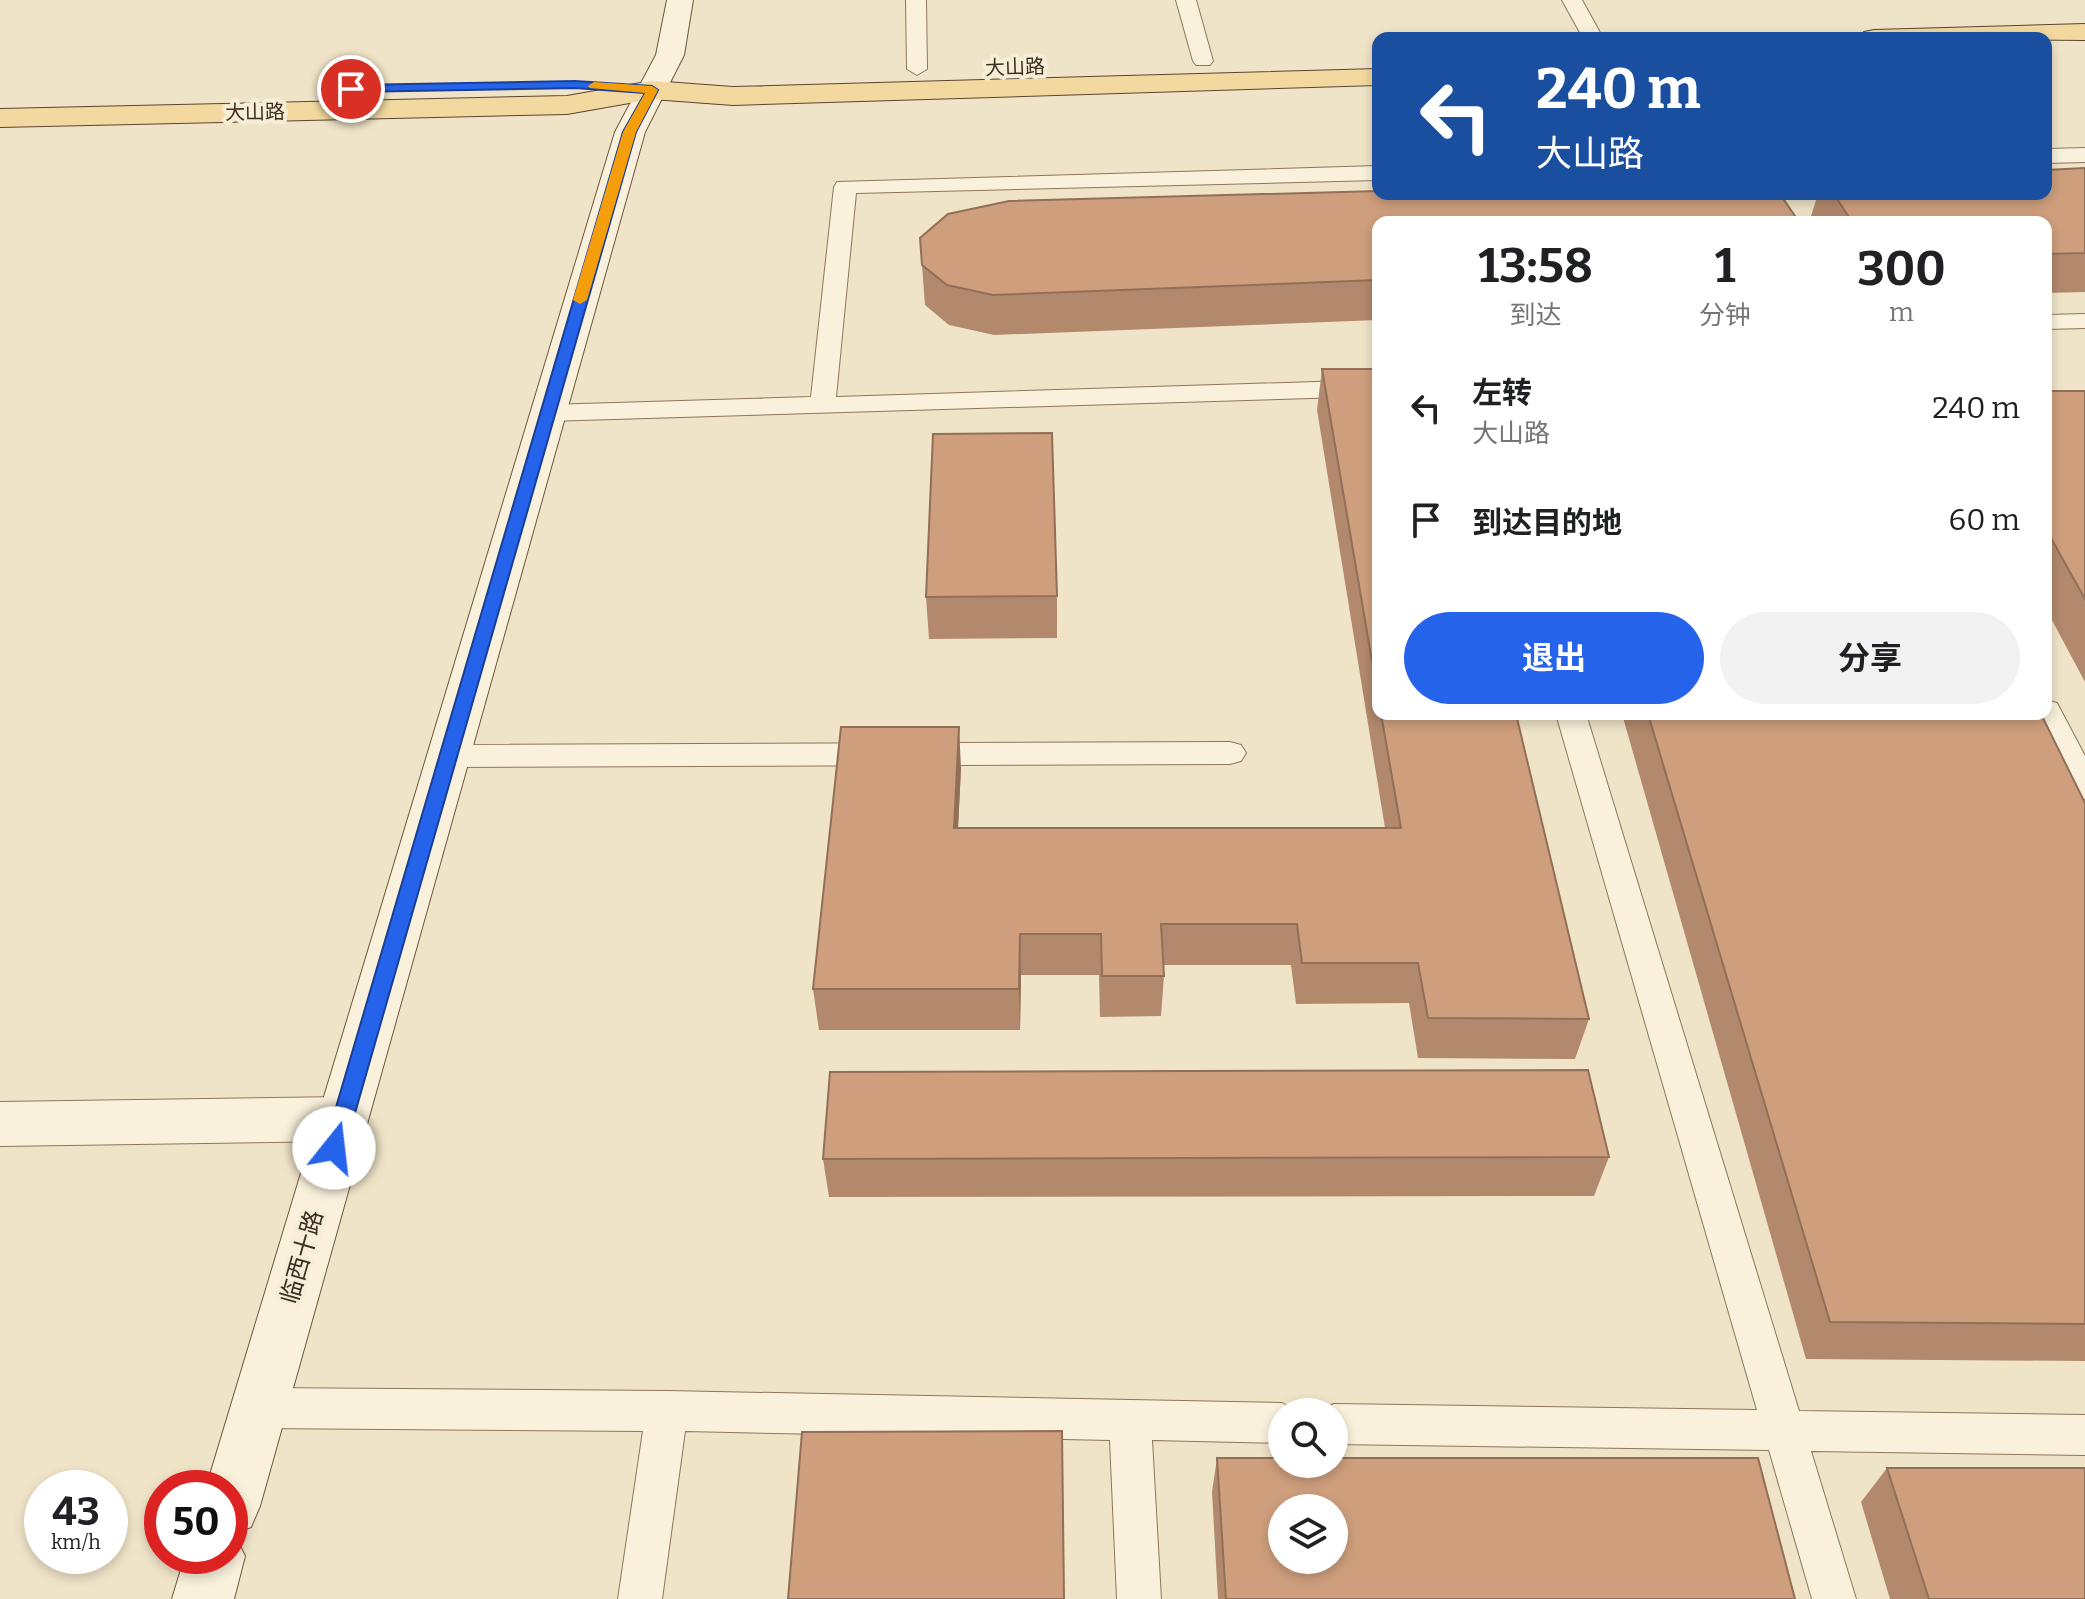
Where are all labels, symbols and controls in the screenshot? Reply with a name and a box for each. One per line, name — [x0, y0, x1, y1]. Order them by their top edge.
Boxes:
street label: 大山路 — [985, 54, 1045, 80]
pin — [317, 55, 385, 123]
text: 240 m — [1536, 56, 1701, 123]
icon: left — [1404, 64, 1508, 168]
icon: arrive — [329, 67, 373, 111]
street label: 大山路 — [225, 99, 285, 125]
text: 大山路 — [1536, 132, 1644, 176]
text: 13:58 — [1478, 237, 1593, 295]
text: 1 — [1715, 237, 1735, 295]
text: 300 — [1857, 240, 1946, 298]
text: m — [1889, 297, 1914, 328]
text: 到达 — [1510, 300, 1562, 331]
text: 分钟 — [1699, 300, 1751, 331]
text: 左转 — [1472, 375, 1532, 411]
icon: left — [1404, 386, 1448, 430]
text: 240 m — [1932, 390, 2020, 426]
text: 大山路 — [1472, 418, 1550, 449]
icon: arrive — [1404, 498, 1448, 542]
text: 60 m — [1949, 502, 2020, 538]
text: 到达目的地 — [1472, 505, 1622, 541]
button: 退出 — [1404, 612, 1704, 704]
button: 分享 — [1720, 612, 2020, 704]
position arrow — [292, 1106, 376, 1190]
street label: 临西十路 — [275, 1207, 329, 1307]
map controls — [1268, 1398, 1348, 1574]
button: search — [1268, 1398, 1348, 1478]
speed limit sign: 50 — [144, 1470, 248, 1574]
text: 43 — [52, 1488, 100, 1536]
button: layers — [1268, 1494, 1348, 1574]
text: km/h — [51, 1530, 101, 1554]

